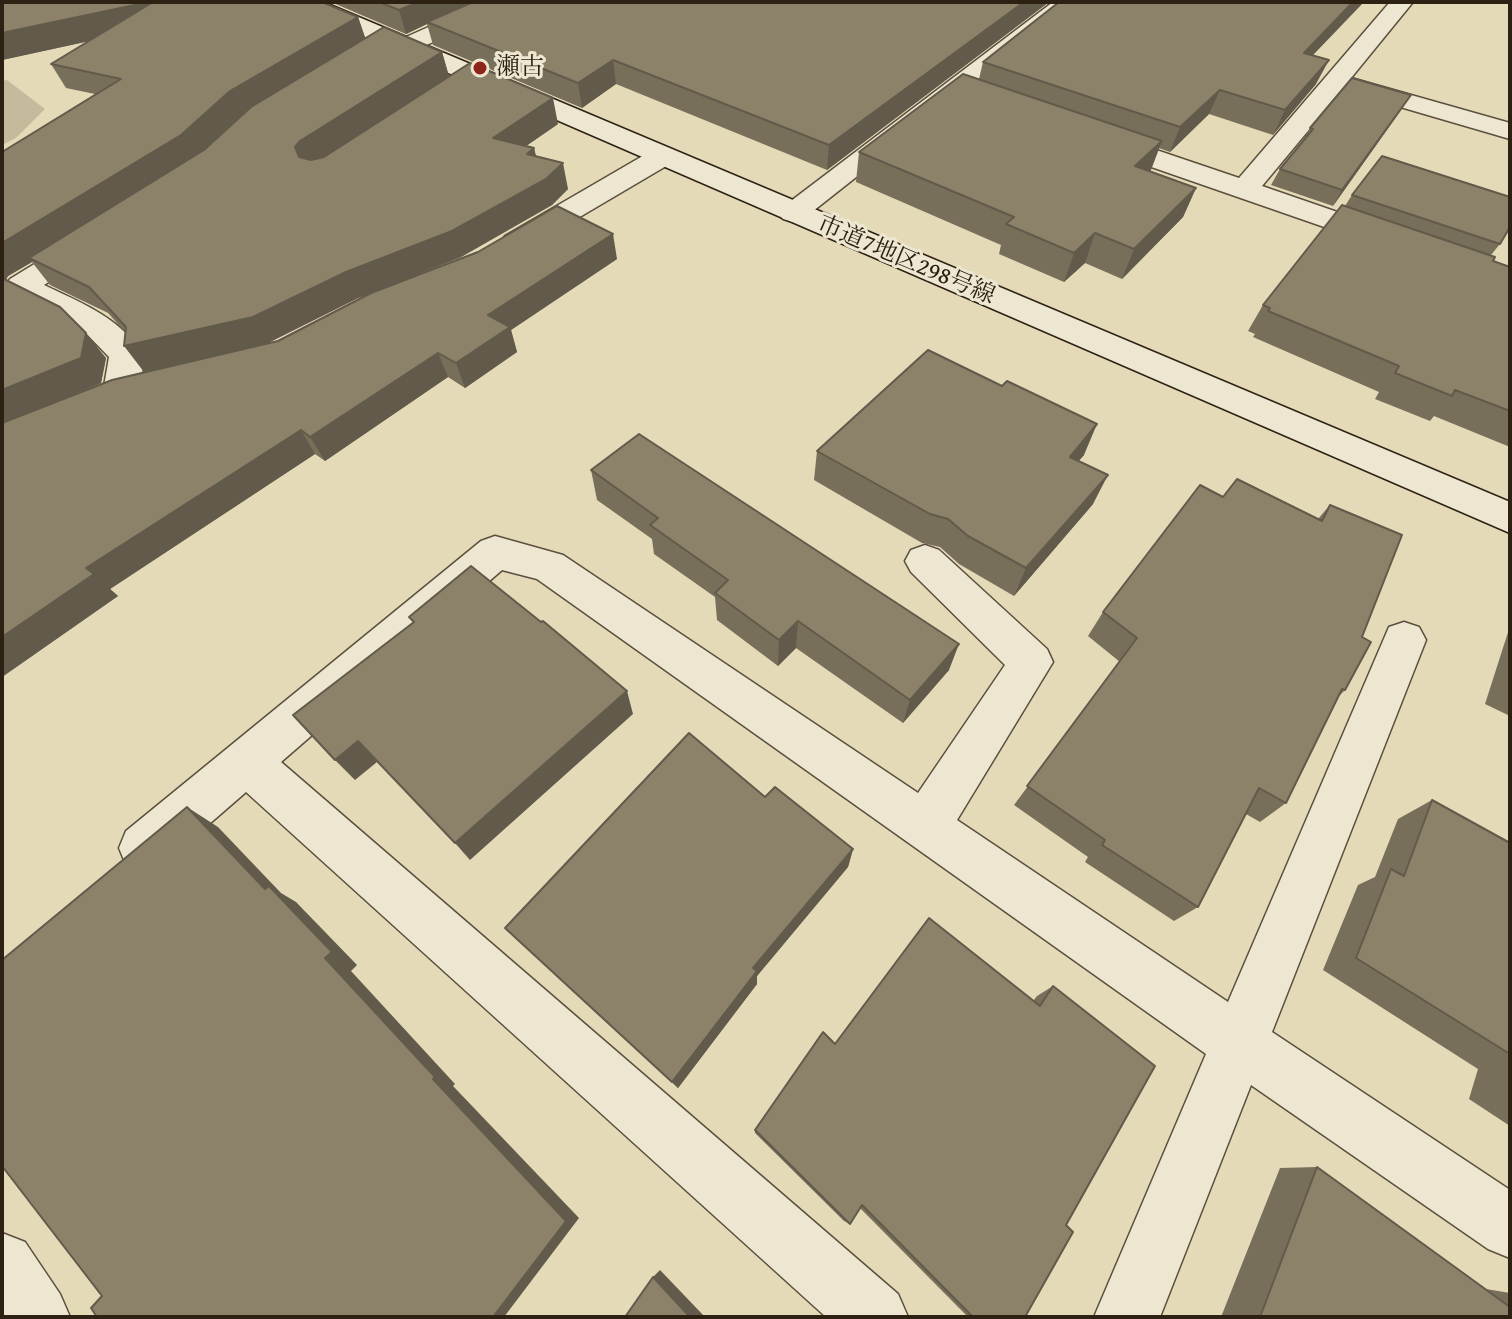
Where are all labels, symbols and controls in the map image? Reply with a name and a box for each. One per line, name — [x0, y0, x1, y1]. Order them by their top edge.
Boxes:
place label: 瀬古 — [496, 54, 544, 82]
marker: 瀬古 — [471, 59, 489, 77]
street label: 市道7地区298号線 — [813, 211, 999, 311]

